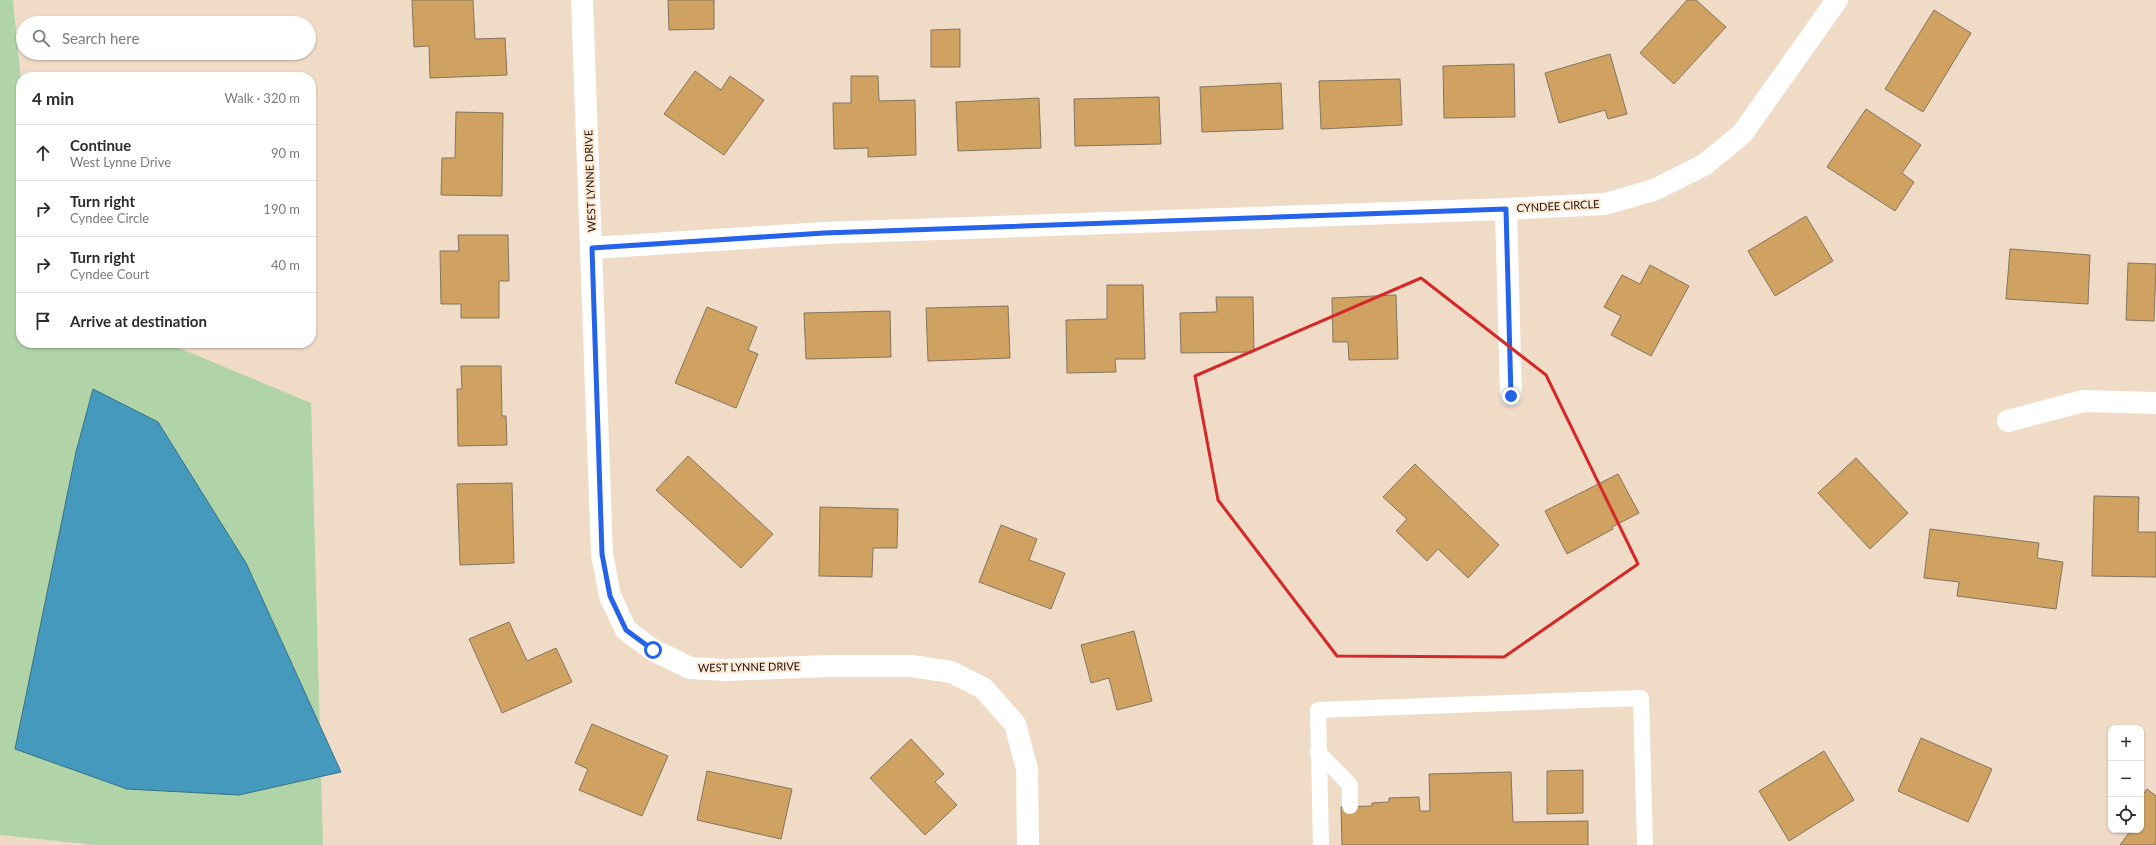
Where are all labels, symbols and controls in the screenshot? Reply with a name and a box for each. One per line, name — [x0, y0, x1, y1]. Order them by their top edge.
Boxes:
search box — [16, 16, 316, 60]
icon: search — [30, 27, 52, 49]
text: Search here — [62, 29, 139, 47]
text: 4 min — [32, 88, 74, 109]
text: Walk · 320 m — [224, 90, 300, 106]
street label: WEST LYNNE DRIVE — [581, 130, 598, 232]
text: Continue — [70, 136, 131, 154]
icon: ahead — [32, 142, 54, 164]
text: 90 m — [271, 145, 300, 161]
text: West Lynne Drive — [70, 154, 171, 170]
text: Turn right — [70, 192, 135, 210]
street label: CYNDEE CIRCLE — [1516, 197, 1600, 214]
icon: right — [32, 198, 54, 220]
text: 190 m — [263, 201, 300, 217]
text: Cyndee Circle — [70, 210, 149, 226]
text: Turn right — [70, 248, 135, 266]
icon: right — [32, 254, 54, 276]
text: 40 m — [271, 257, 300, 273]
text: Cyndee Court — [70, 266, 149, 282]
icon: arrive — [32, 310, 54, 332]
text: Arrive at destination — [70, 312, 207, 330]
route end — [1502, 387, 1520, 405]
route start — [644, 641, 662, 659]
street label: WEST LYNNE DRIVE — [698, 659, 800, 674]
map controls — [2108, 725, 2144, 833]
button: + — [2108, 725, 2144, 761]
button: − — [2108, 761, 2144, 797]
button: locate — [2108, 797, 2144, 833]

